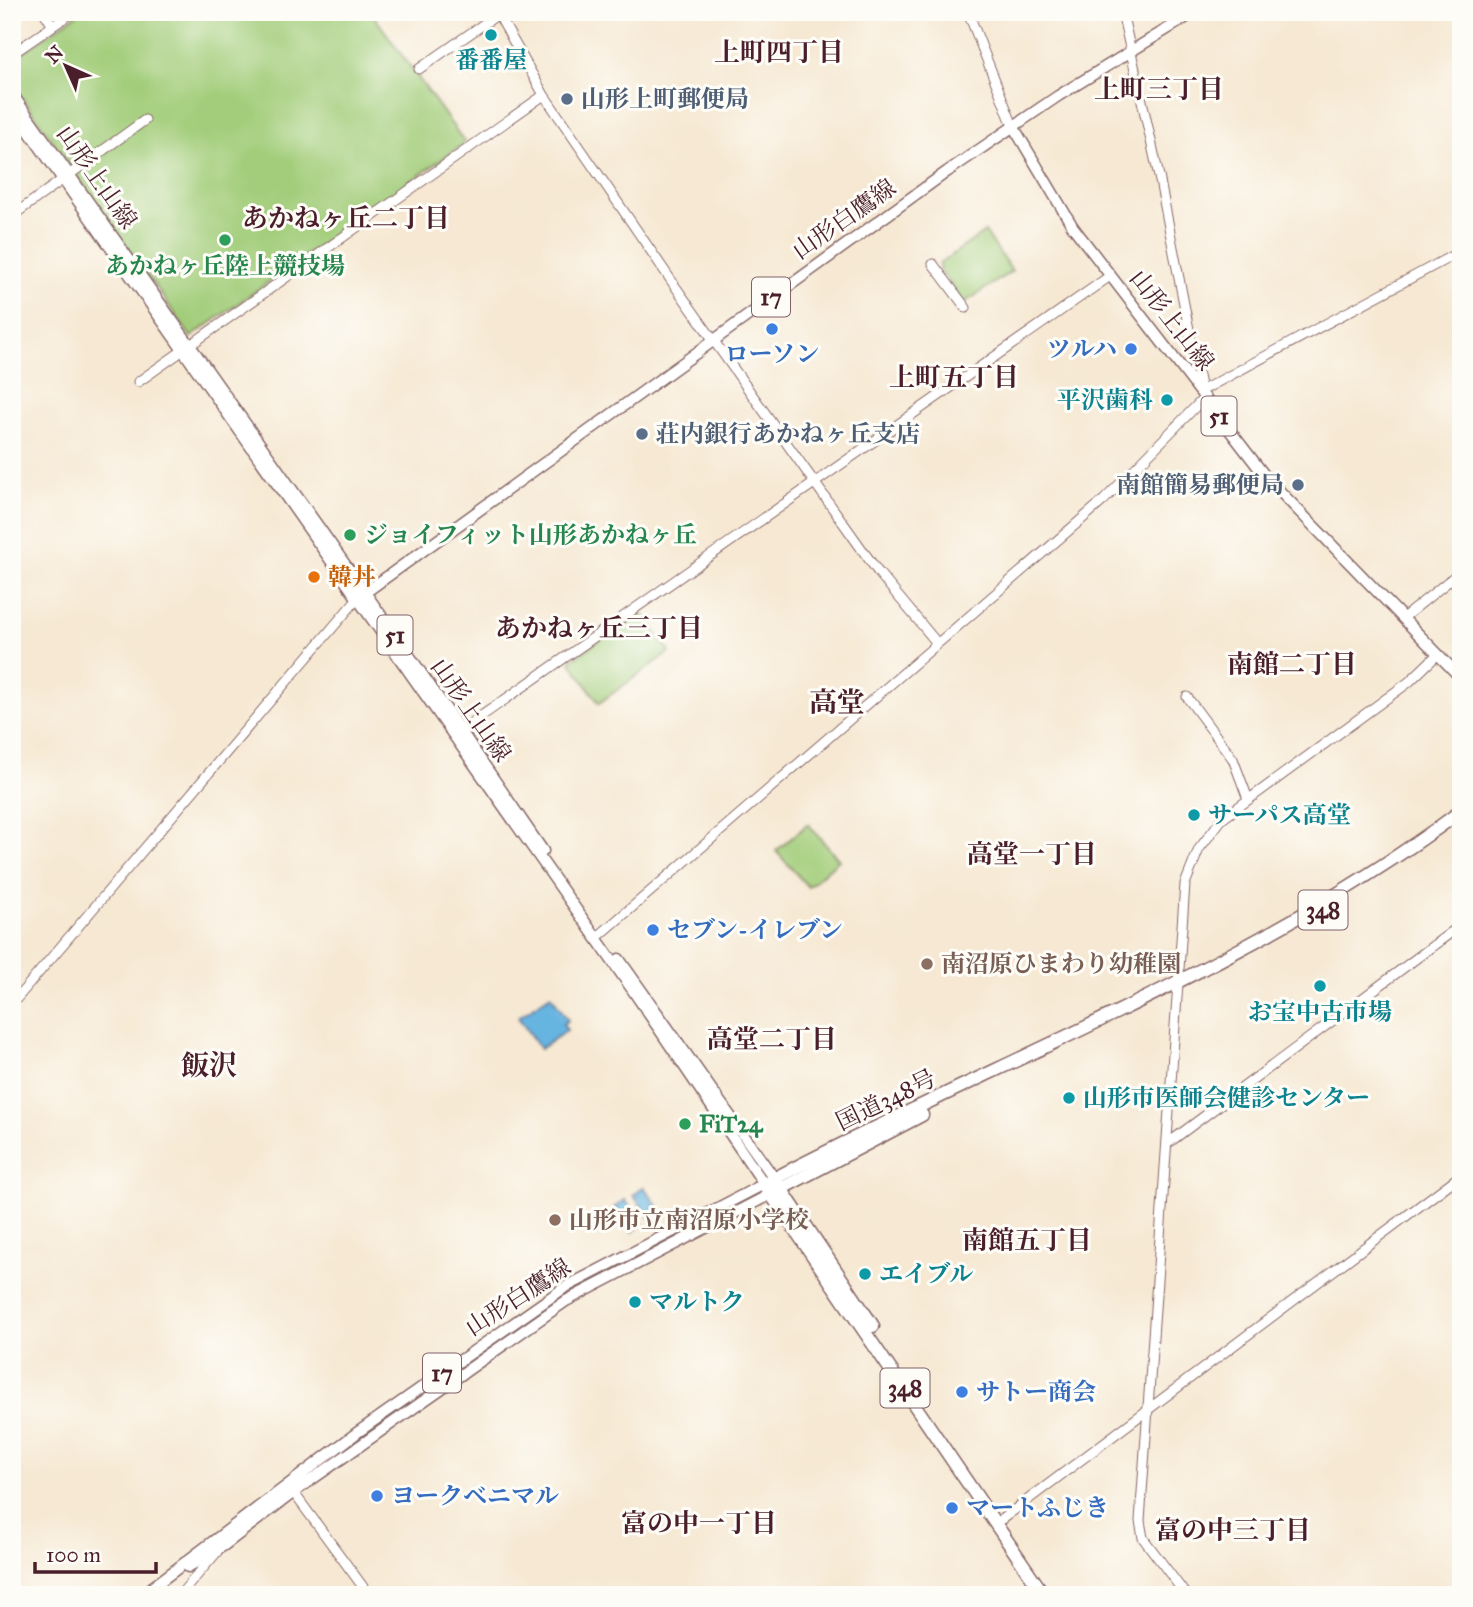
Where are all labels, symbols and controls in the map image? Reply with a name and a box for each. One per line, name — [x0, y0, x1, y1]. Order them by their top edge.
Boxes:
marker: 番番屋 — [483, 27, 499, 43]
north arrow — [32, 32, 102, 102]
district label: 上町四丁目 — [714, 36, 844, 68]
text: N — [40, 40, 68, 68]
place label: 番番屋 — [455, 45, 527, 75]
district label: 上町三丁目 — [1094, 73, 1224, 105]
place label: 山形上町郵便局 — [581, 84, 749, 114]
marker: 山形上町郵便局 — [559, 91, 575, 107]
street label: 山形上山線 — [50, 119, 144, 235]
street label: 山形白鷹線 — [786, 172, 902, 266]
district label: あかねヶ丘二丁目 — [242, 202, 450, 234]
marker: あかねヶ丘陸上競技場 — [217, 232, 233, 248]
place label: あかねヶ丘陸上競技場 — [105, 251, 345, 281]
street label: 山形上山線 — [1123, 263, 1221, 377]
road number: 17 — [752, 278, 790, 316]
marker: ローソン — [764, 321, 780, 337]
place label: ツルハ — [1047, 334, 1117, 364]
place label: ローソン — [724, 339, 820, 369]
marker: ツルハ — [1123, 341, 1139, 357]
district label: 上町五丁目 — [889, 361, 1019, 393]
place label: 平沢歯科 — [1057, 385, 1153, 415]
marker: 平沢歯科 — [1159, 392, 1175, 408]
road number: 51 — [1202, 396, 1236, 436]
place label: 荘内銀行あかねヶ丘支店 — [656, 419, 920, 449]
marker: 荘内銀行あかねヶ丘支店 — [634, 426, 650, 442]
place label: 南館簡易郵便局 — [1116, 470, 1284, 500]
marker: 南館簡易郵便局 — [1290, 477, 1306, 493]
place label: ジョイフィット山形あかねヶ丘 — [364, 520, 697, 550]
marker: ジョイフィット山形あかねヶ丘 — [342, 527, 358, 543]
place label: 韓丼 — [328, 562, 376, 592]
marker: 韓丼 — [306, 569, 322, 585]
district label: あかねヶ丘三丁目 — [495, 612, 703, 644]
road number: 51 — [378, 615, 412, 654]
district label: 南館二丁目 — [1227, 648, 1357, 680]
street label: 山形上山線 — [424, 652, 518, 768]
district label: 高堂 — [809, 685, 865, 720]
place label: サーパス高堂 — [1208, 800, 1351, 830]
marker: サーパス高堂 — [1186, 807, 1202, 823]
district label: 高堂一丁目 — [967, 838, 1097, 870]
road number: 348 — [1298, 890, 1348, 930]
place label: セブン-イレブン — [667, 915, 843, 945]
marker: セブン-イレブン — [645, 922, 661, 938]
place label: 南沼原ひまわり幼稚園 — [941, 949, 1181, 979]
marker: 南沼原ひまわり幼稚園 — [919, 956, 935, 972]
marker: お宝中古市場 — [1312, 978, 1328, 994]
place label: お宝中古市場 — [1248, 997, 1392, 1027]
district label: 高堂二丁目 — [707, 1023, 837, 1055]
district label: 飯沢 — [181, 1048, 237, 1083]
street label: 国道348号 — [831, 1063, 941, 1137]
place label: 山形市医師会健診センター — [1083, 1083, 1370, 1113]
marker: 山形市医師会健診センター — [1061, 1090, 1077, 1106]
place label: FiT24 — [699, 1109, 764, 1139]
marker: FiT24 — [677, 1116, 693, 1132]
place label: 山形市立南沼原小学校 — [569, 1205, 809, 1235]
marker: 山形市立南沼原小学校 — [547, 1212, 563, 1228]
district label: 南館五丁目 — [962, 1224, 1092, 1256]
street label: 山形白鷹線 — [460, 1252, 576, 1342]
place label: エイブル — [879, 1259, 973, 1289]
marker: エイブル — [857, 1266, 873, 1282]
place label: マルトク — [649, 1287, 745, 1317]
marker: マルトク — [627, 1294, 643, 1310]
road number: 17 — [423, 1354, 461, 1392]
road number: 348 — [880, 1368, 930, 1408]
place label: サトー商会 — [976, 1377, 1096, 1407]
marker: サトー商会 — [954, 1384, 970, 1400]
place label: ヨークベニマル — [391, 1481, 559, 1511]
marker: ヨークベニマル — [369, 1488, 385, 1504]
place label: マートふじき — [966, 1493, 1109, 1523]
marker: マートふじき — [944, 1500, 960, 1516]
district label: 富の中一丁目 — [621, 1507, 777, 1539]
district label: 富の中三丁目 — [1155, 1514, 1311, 1546]
scale bar — [35, 1530, 156, 1574]
text: 100 m — [46, 1542, 101, 1568]

